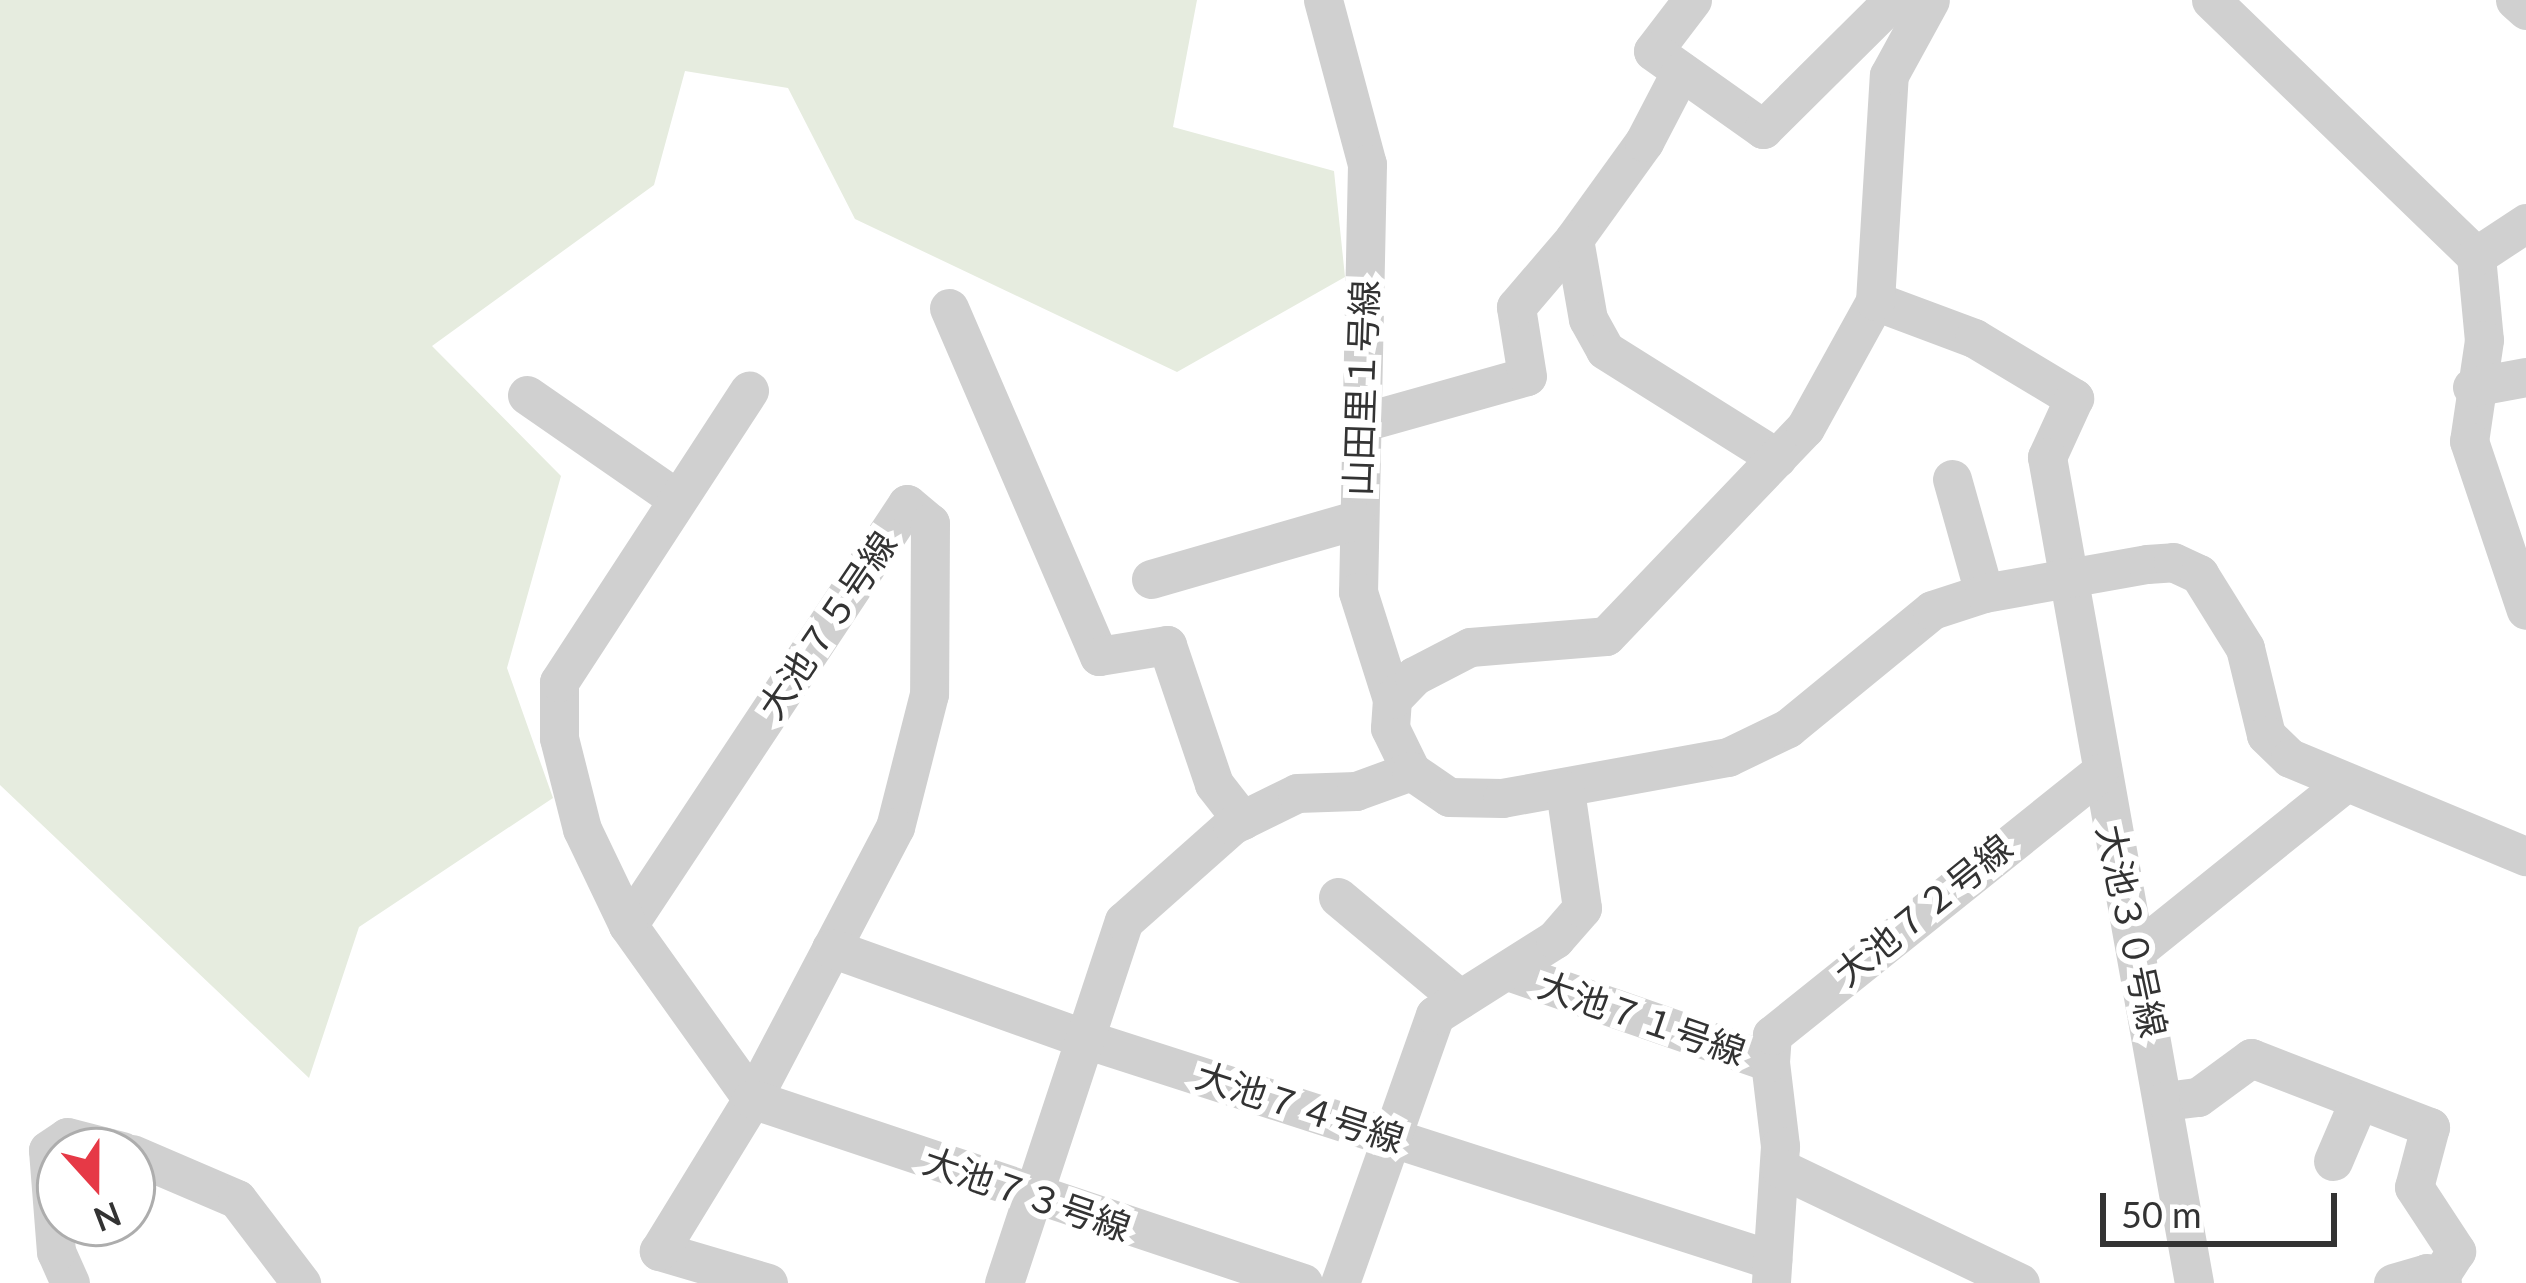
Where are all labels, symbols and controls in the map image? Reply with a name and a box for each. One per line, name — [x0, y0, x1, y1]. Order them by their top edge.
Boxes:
street label: 山田里１号線 — [1336, 279, 1386, 497]
street label: 大池７５号線 — [749, 523, 905, 727]
street label: 大池３０号線 — [2088, 821, 2176, 1041]
street label: 大池７２号線 — [1825, 825, 2021, 995]
street label: 大池７１号線 — [1533, 962, 1751, 1074]
street label: 大池７４号線 — [1191, 1053, 1409, 1161]
north arrow — [36, 1127, 156, 1247]
street label: 大池７３号線 — [918, 1138, 1136, 1250]
scale bar — [2106, 1169, 2343, 1243]
text: 50 m — [2121, 1192, 2202, 1236]
text: N — [89, 1195, 127, 1241]

